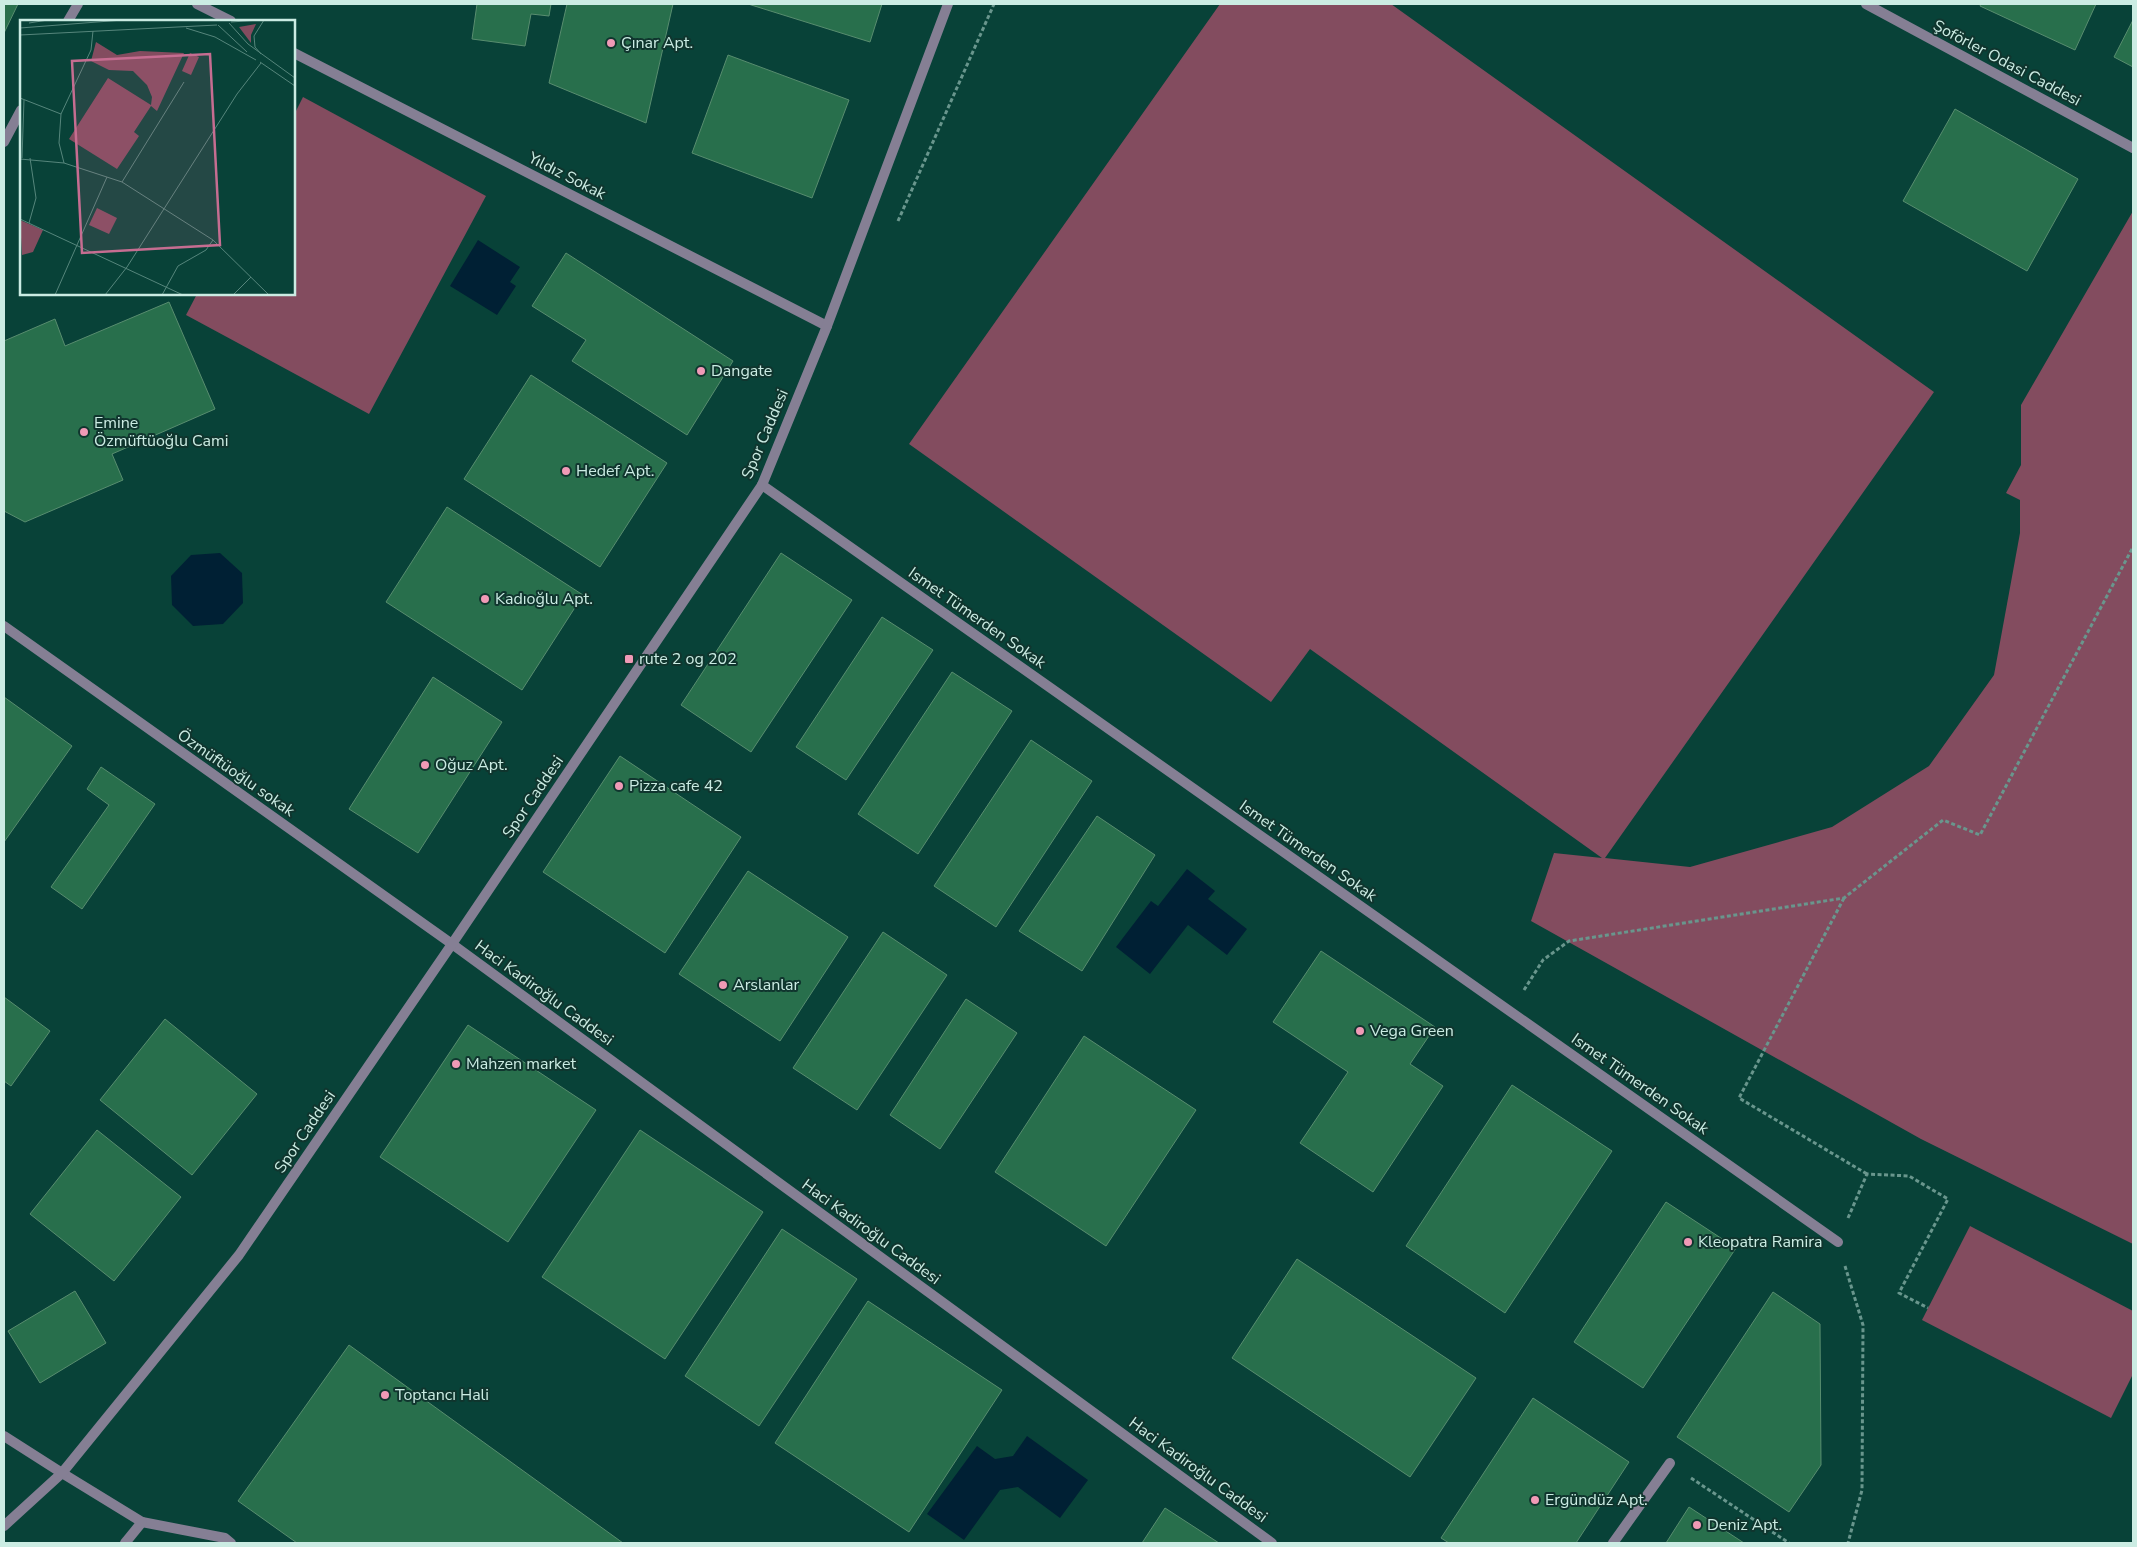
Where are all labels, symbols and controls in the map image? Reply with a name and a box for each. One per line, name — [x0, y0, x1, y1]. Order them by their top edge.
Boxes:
street label: Şoförler Odasi Caddesi — [1929, 15, 2085, 111]
inset map — [20, 20, 295, 295]
place label: Çınar Apt. — [621, 32, 693, 54]
marker: Çınar Apt. — [605, 37, 617, 49]
street label: Yıldız Sokak — [524, 147, 610, 205]
place label: Dangate — [711, 360, 772, 382]
marker: Dangate — [695, 365, 707, 377]
street label: Spor Caddesi — [736, 386, 794, 482]
place label: Emine Özmüftüoğlu Cami — [94, 412, 228, 452]
marker: Emine Özmüftüoğlu Cami — [78, 426, 90, 438]
place label: Hedef Apt. — [576, 460, 654, 482]
marker: Hedef Apt. — [560, 465, 572, 477]
street label: Ismet Tümerden Sokak — [904, 562, 1051, 674]
place label: Kadıoğlu Apt. — [495, 588, 593, 610]
marker: Kadıoğlu Apt. — [479, 593, 491, 605]
place label: rute 2 og 202 — [639, 648, 737, 670]
marker: rute 2 og 202 — [623, 653, 635, 665]
street label: Özmüftüoğlu sokak — [173, 724, 300, 822]
street label: Spor Caddesi — [497, 751, 569, 843]
place label: Oğuz Apt. — [435, 754, 508, 776]
marker: Oğuz Apt. — [419, 759, 431, 771]
place label: Pizza cafe 42 — [629, 775, 723, 797]
marker: Pizza cafe 42 — [613, 780, 625, 792]
street label: Ismet Tümerden Sokak — [1235, 795, 1382, 907]
street label: Haci Kadiroğlu Caddesi — [470, 935, 618, 1051]
place label: Arslanlar — [733, 974, 800, 996]
marker: Arslanlar — [717, 979, 729, 991]
place label: Vega Green — [1369, 1020, 1454, 1042]
marker: Vega Green — [1354, 1025, 1366, 1037]
street label: Ismet Tümerden Sokak — [1567, 1028, 1714, 1140]
place label: Mahzen market — [466, 1053, 576, 1075]
marker: Mahzen market — [450, 1058, 462, 1070]
street label: Spor Caddesi — [269, 1086, 341, 1178]
street label: Haci Kadiroğlu Caddesi — [797, 1174, 945, 1290]
place label: Kleopatra Ramira — [1698, 1231, 1822, 1253]
marker: Kleopatra Ramira — [1682, 1236, 1694, 1248]
place label: Toptancı Hali — [395, 1384, 489, 1406]
marker: Toptancı Hali — [379, 1389, 391, 1401]
street label: Haci Kadiroğlu Caddesi — [1124, 1412, 1272, 1528]
place label: Ergündüz Apt. — [1545, 1489, 1648, 1511]
marker: Ergündüz Apt. — [1529, 1494, 1541, 1506]
place label: Deniz Apt. — [1707, 1514, 1782, 1536]
marker: Deniz Apt. — [1691, 1519, 1703, 1531]

